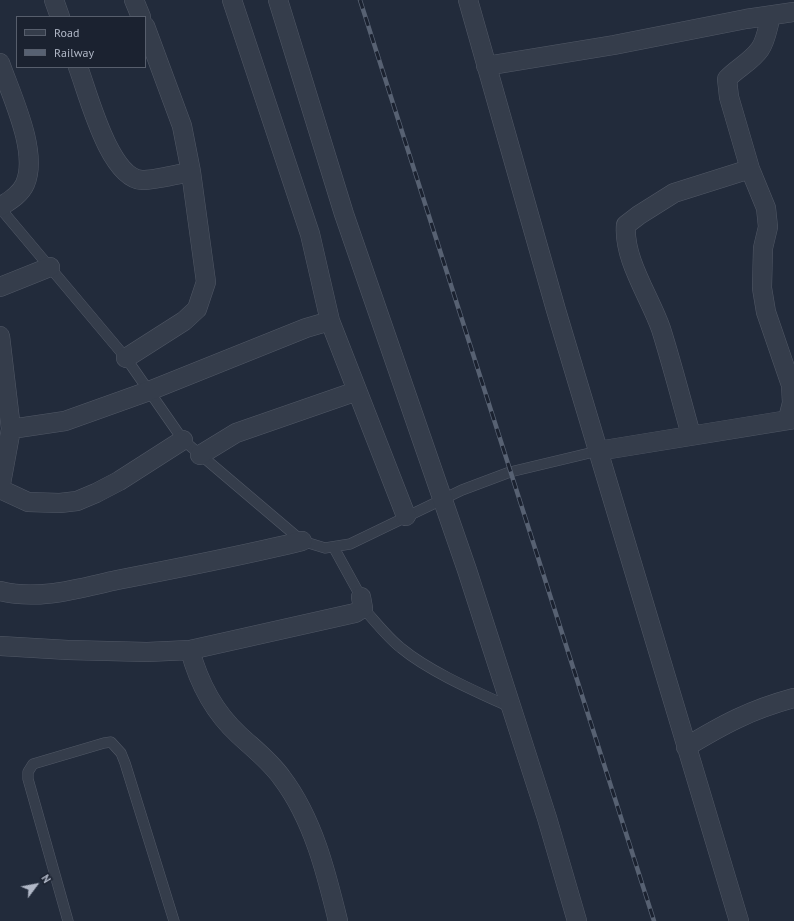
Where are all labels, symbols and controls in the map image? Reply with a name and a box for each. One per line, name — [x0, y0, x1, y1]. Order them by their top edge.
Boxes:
legend — [16, 16, 146, 68]
text: Road — [54, 25, 79, 40]
text: Railway — [54, 45, 94, 60]
north arrow — [16, 865, 56, 905]
text: N — [38, 872, 54, 885]

